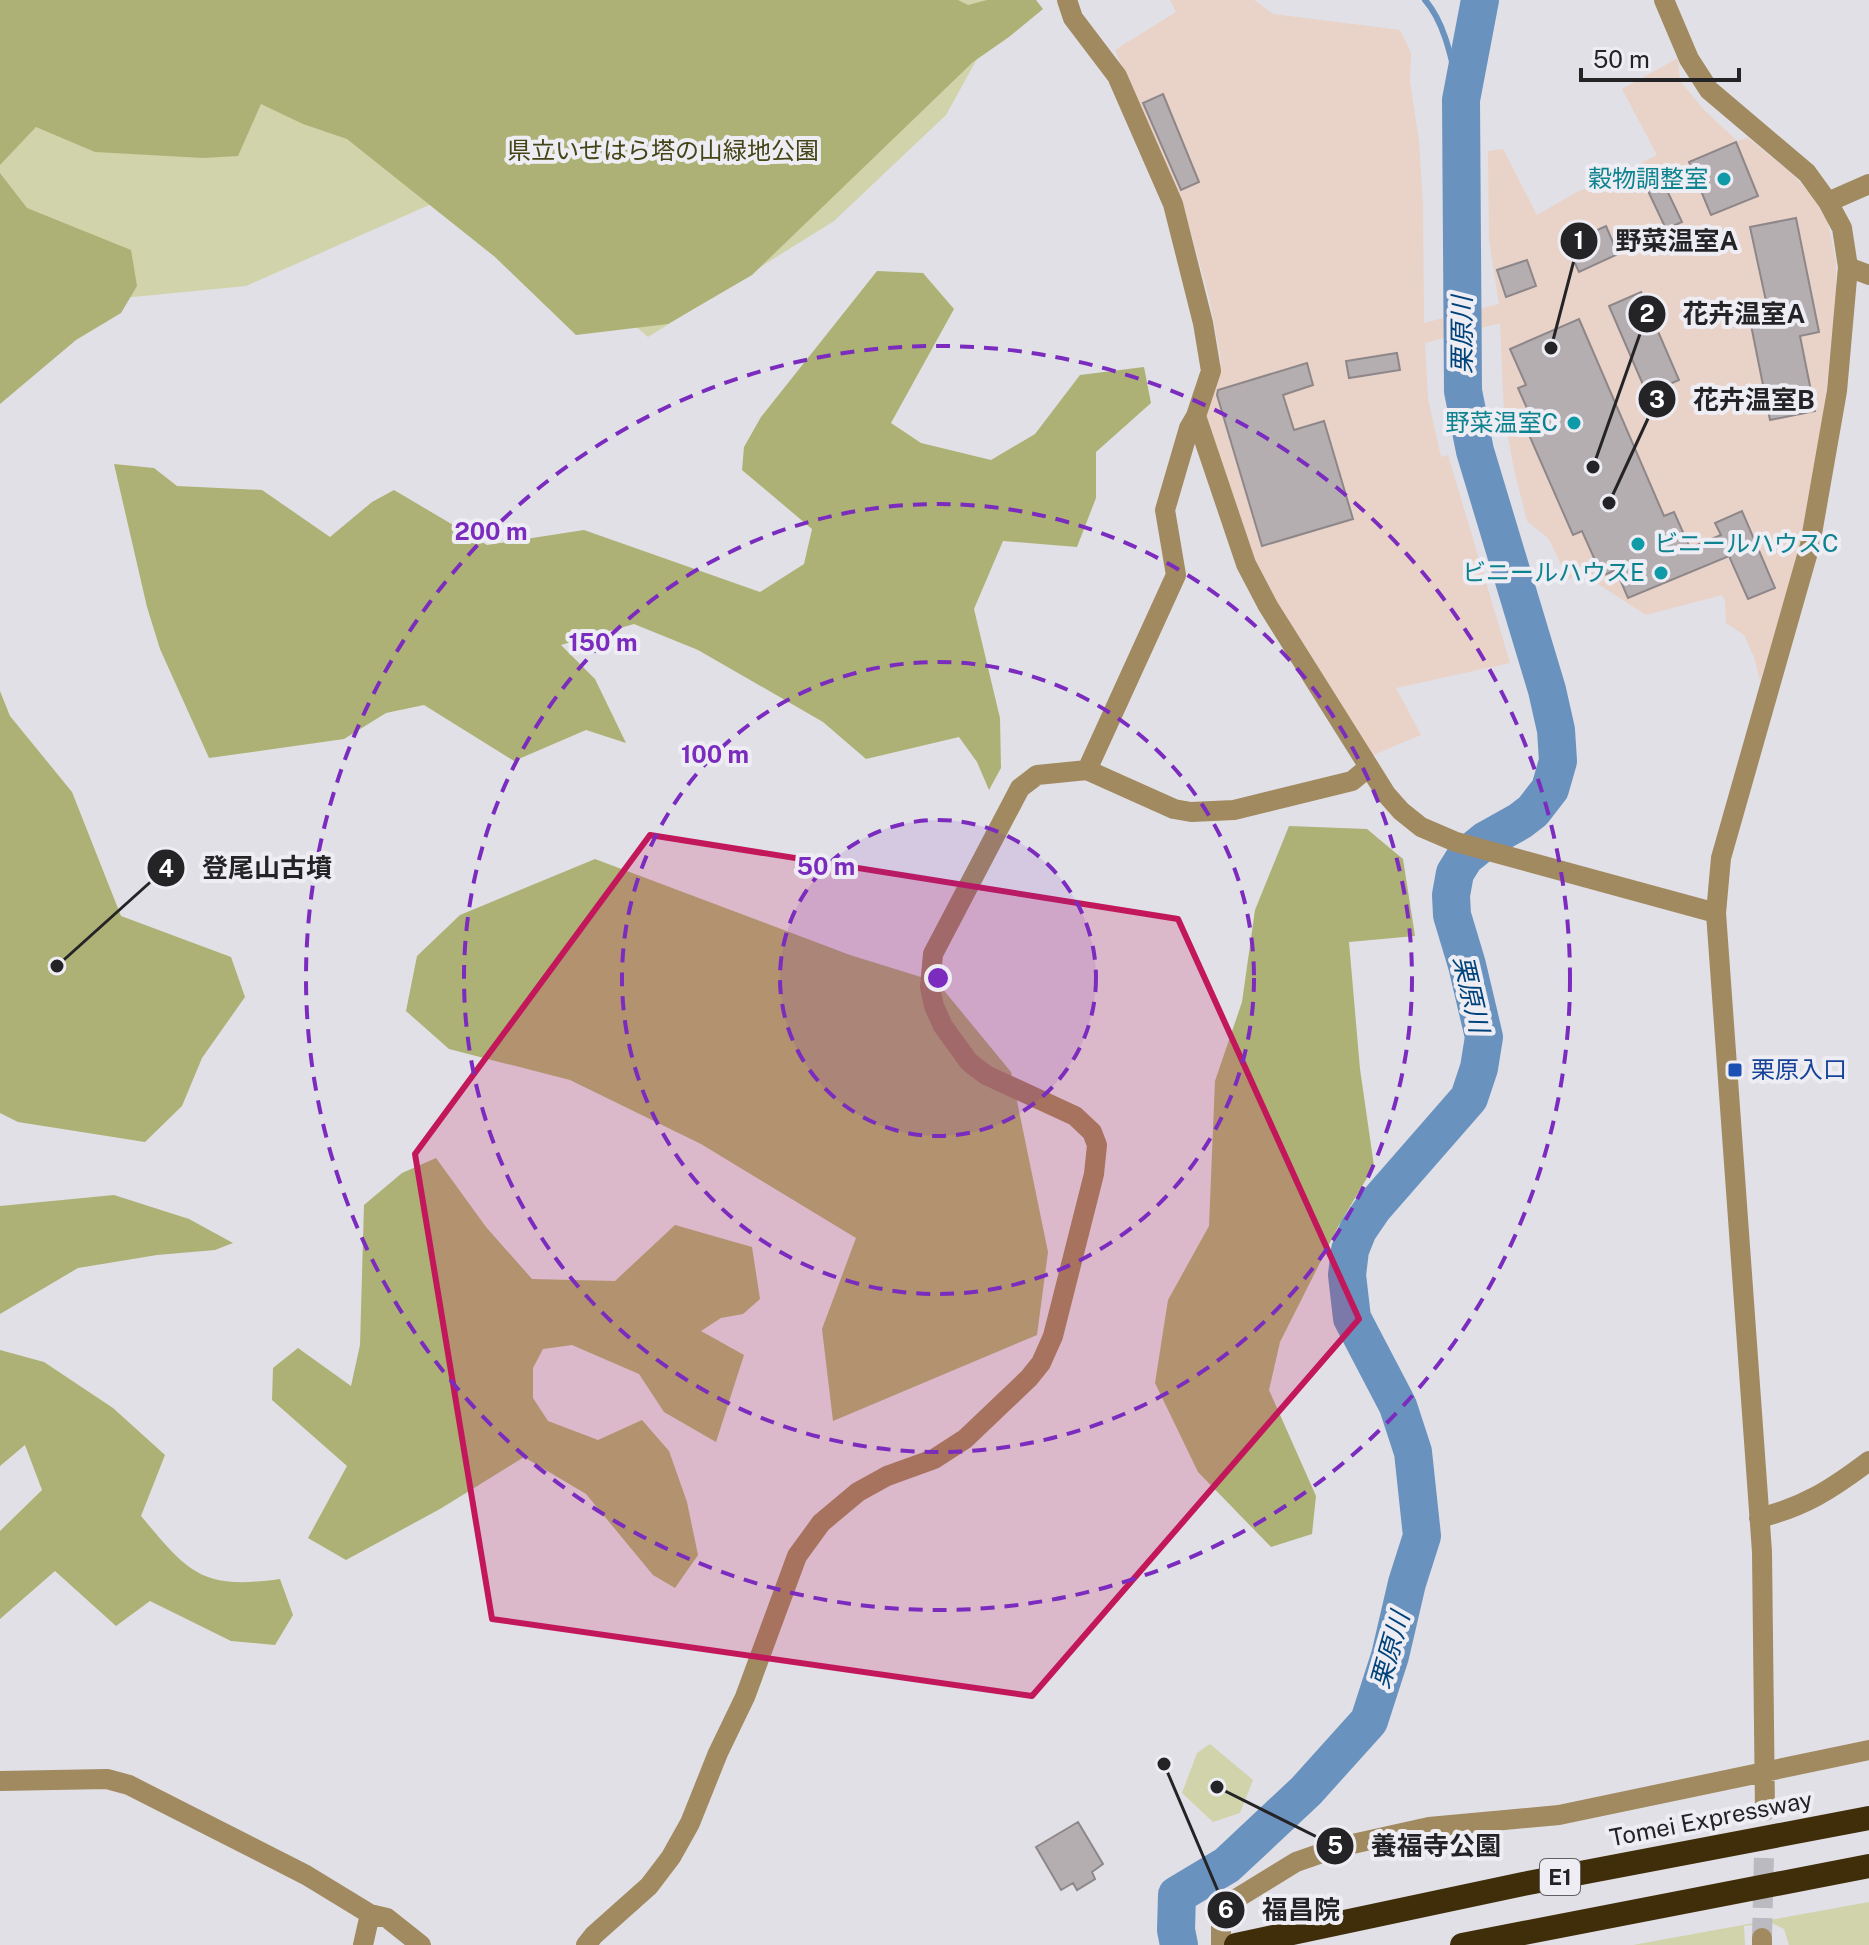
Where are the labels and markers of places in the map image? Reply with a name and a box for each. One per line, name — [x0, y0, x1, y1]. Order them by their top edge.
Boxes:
place label: 穀物調整室 — [1588, 164, 1708, 192]
marker: 穀物調整室 — [1715, 170, 1733, 188]
callout: 野菜温室A — [1559, 216, 1754, 266]
callout: 花卉温室A — [1627, 289, 1822, 339]
callout: 花卉温室B — [1637, 374, 1831, 424]
place label: 野菜温室C — [1445, 408, 1558, 436]
marker: 野菜温室C — [1565, 414, 1583, 432]
place label: ビニールハウスC — [1654, 529, 1839, 557]
marker: ビニールハウスC — [1629, 535, 1647, 553]
place label: ビニールハウスE — [1462, 558, 1645, 586]
marker: ビニールハウスE — [1652, 564, 1670, 582]
callout: 登尾山古墳 — [146, 843, 348, 893]
centre of rings — [924, 964, 952, 992]
place label: 栗原入口 — [1751, 1055, 1847, 1083]
marker: 栗原入口 — [1726, 1061, 1744, 1079]
callout: 養福寺公園 — [1315, 1821, 1517, 1871]
callout: 福昌院 — [1206, 1885, 1356, 1935]

